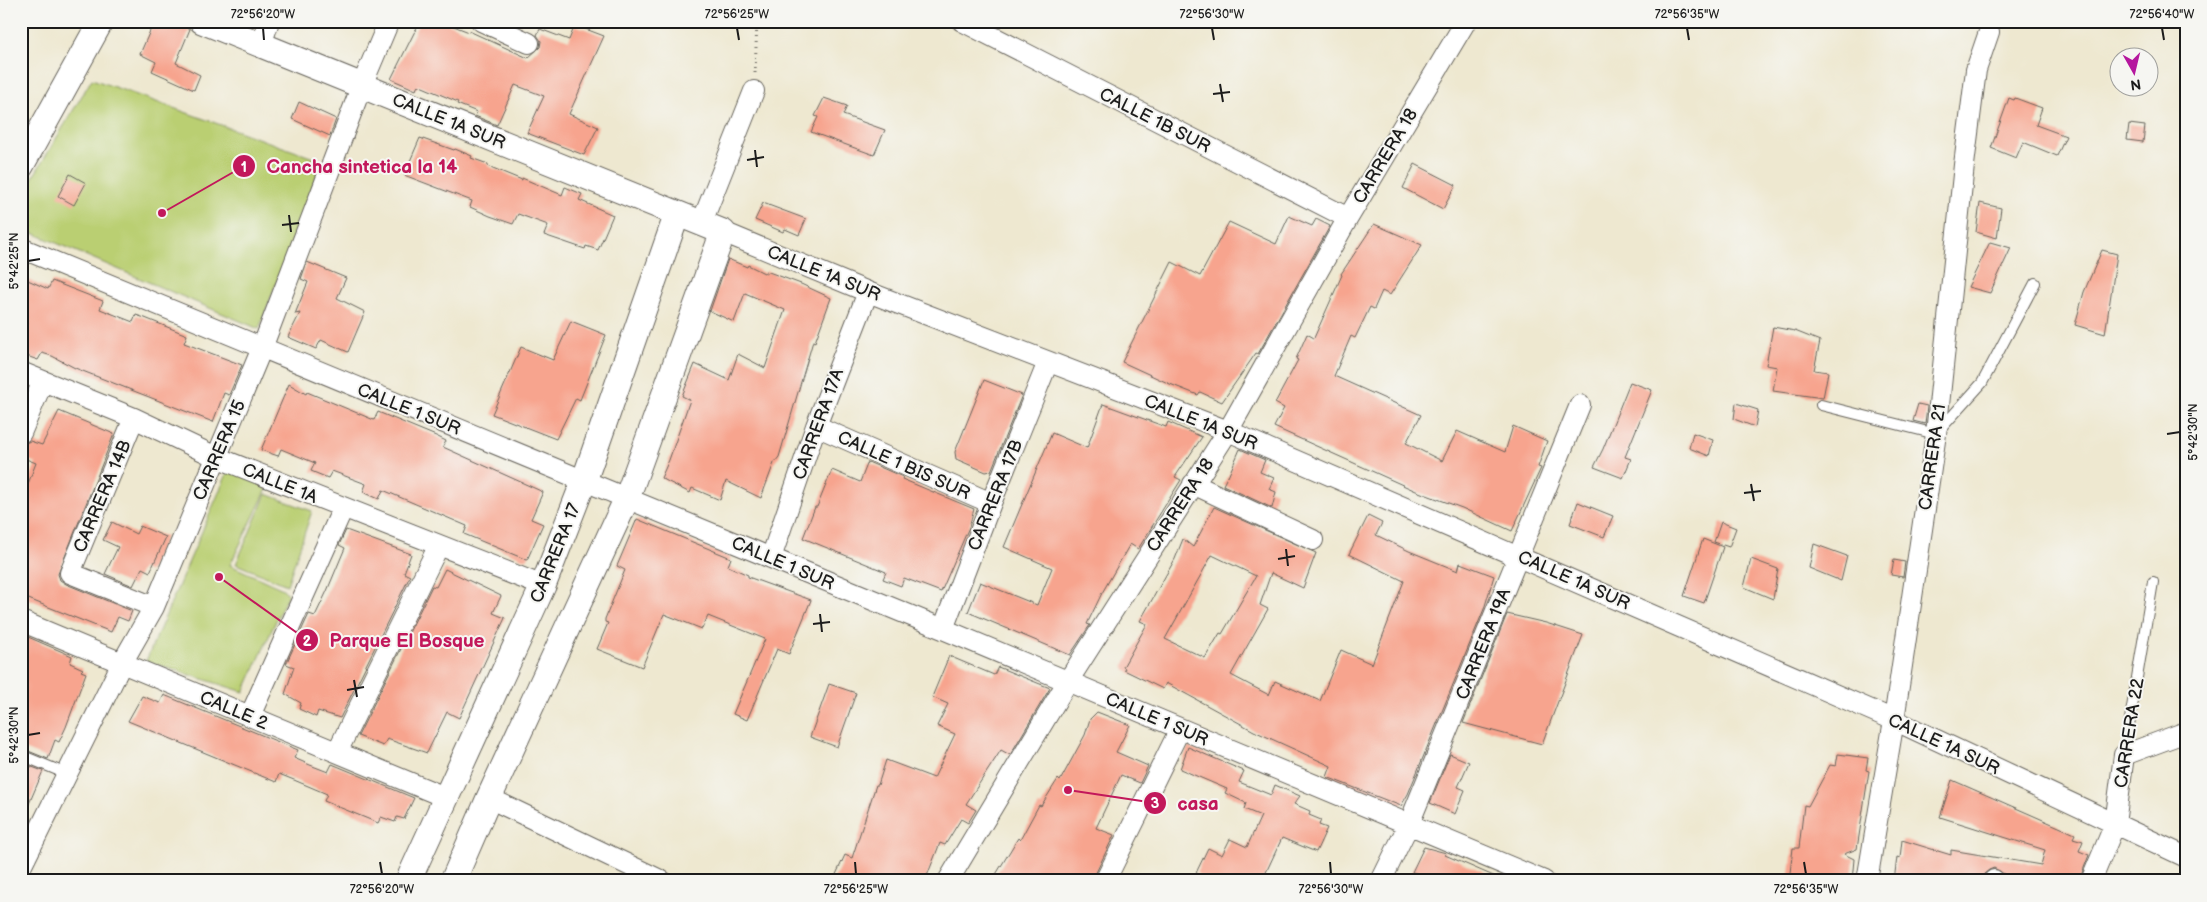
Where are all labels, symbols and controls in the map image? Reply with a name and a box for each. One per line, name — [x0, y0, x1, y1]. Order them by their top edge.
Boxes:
text: 72°56'20"W — [231, 7, 295, 22]
text: 72°56'25"W — [705, 7, 769, 22]
text: 72°56'30"W — [1180, 7, 1244, 22]
text: 72°56'35"W — [1655, 7, 1719, 22]
text: 72°56'40"W — [2130, 7, 2194, 22]
north arrow — [2110, 48, 2160, 98]
text: N — [2129, 75, 2142, 94]
street label: CALLE 1B SUR — [1096, 83, 1214, 158]
street label: CALLE 1A SUR — [389, 89, 509, 154]
street label: CARRERA 18 — [1349, 105, 1422, 208]
callout: Cancha sintetica la 14 — [231, 149, 467, 183]
text: Cancha sintetica la 14 — [267, 156, 457, 179]
text: 1 — [241, 158, 247, 177]
text: 5°42'25"N — [7, 233, 22, 289]
street label: CALLE 1A SUR — [764, 241, 884, 306]
street label: CARRERA 17A — [789, 366, 848, 483]
street label: CALLE 1 SUR — [354, 379, 464, 440]
street label: CALLE 1A SUR — [1141, 390, 1261, 455]
street label: CARRERA 15 — [189, 397, 250, 504]
street label: CARRERA 21 — [1915, 403, 1950, 512]
text: 5°42'30"N — [2186, 403, 2201, 461]
street label: CALLE 1 BIS SUR — [834, 427, 974, 504]
street label: CARRERA 14B — [69, 437, 136, 556]
street label: CARRERA 17B — [964, 437, 1027, 554]
street label: CARRERA 18 — [1142, 455, 1218, 556]
street label: CALLE 1A — [239, 459, 320, 508]
street label: CARRERA 17 — [526, 500, 585, 606]
street label: CALLE 1 SUR — [728, 532, 838, 595]
street label: CALLE 1A SUR — [1514, 546, 1633, 615]
street label: CARRERA 19A — [1452, 585, 1515, 703]
callout: Parque El Bosque — [294, 623, 494, 657]
text: Parque El Bosque — [329, 630, 485, 653]
text: 2 — [303, 632, 312, 651]
street label: CARRERA 22 — [2110, 676, 2149, 790]
street label: CALLE 2 — [197, 687, 271, 734]
street label: CALLE 1 SUR — [1102, 688, 1212, 751]
text: 5°42'30"N — [7, 706, 22, 764]
street label: CALLE 1A SUR — [1885, 709, 2003, 780]
callout: casa — [1142, 786, 1229, 820]
text: casa — [1177, 793, 1219, 816]
text: 3 — [1151, 794, 1160, 813]
text: 72°56'20"W — [350, 882, 414, 897]
text: 72°56'25"W — [824, 882, 888, 897]
text: 72°56'30"W — [1299, 882, 1363, 897]
text: 72°56'35"W — [1774, 882, 1838, 897]

